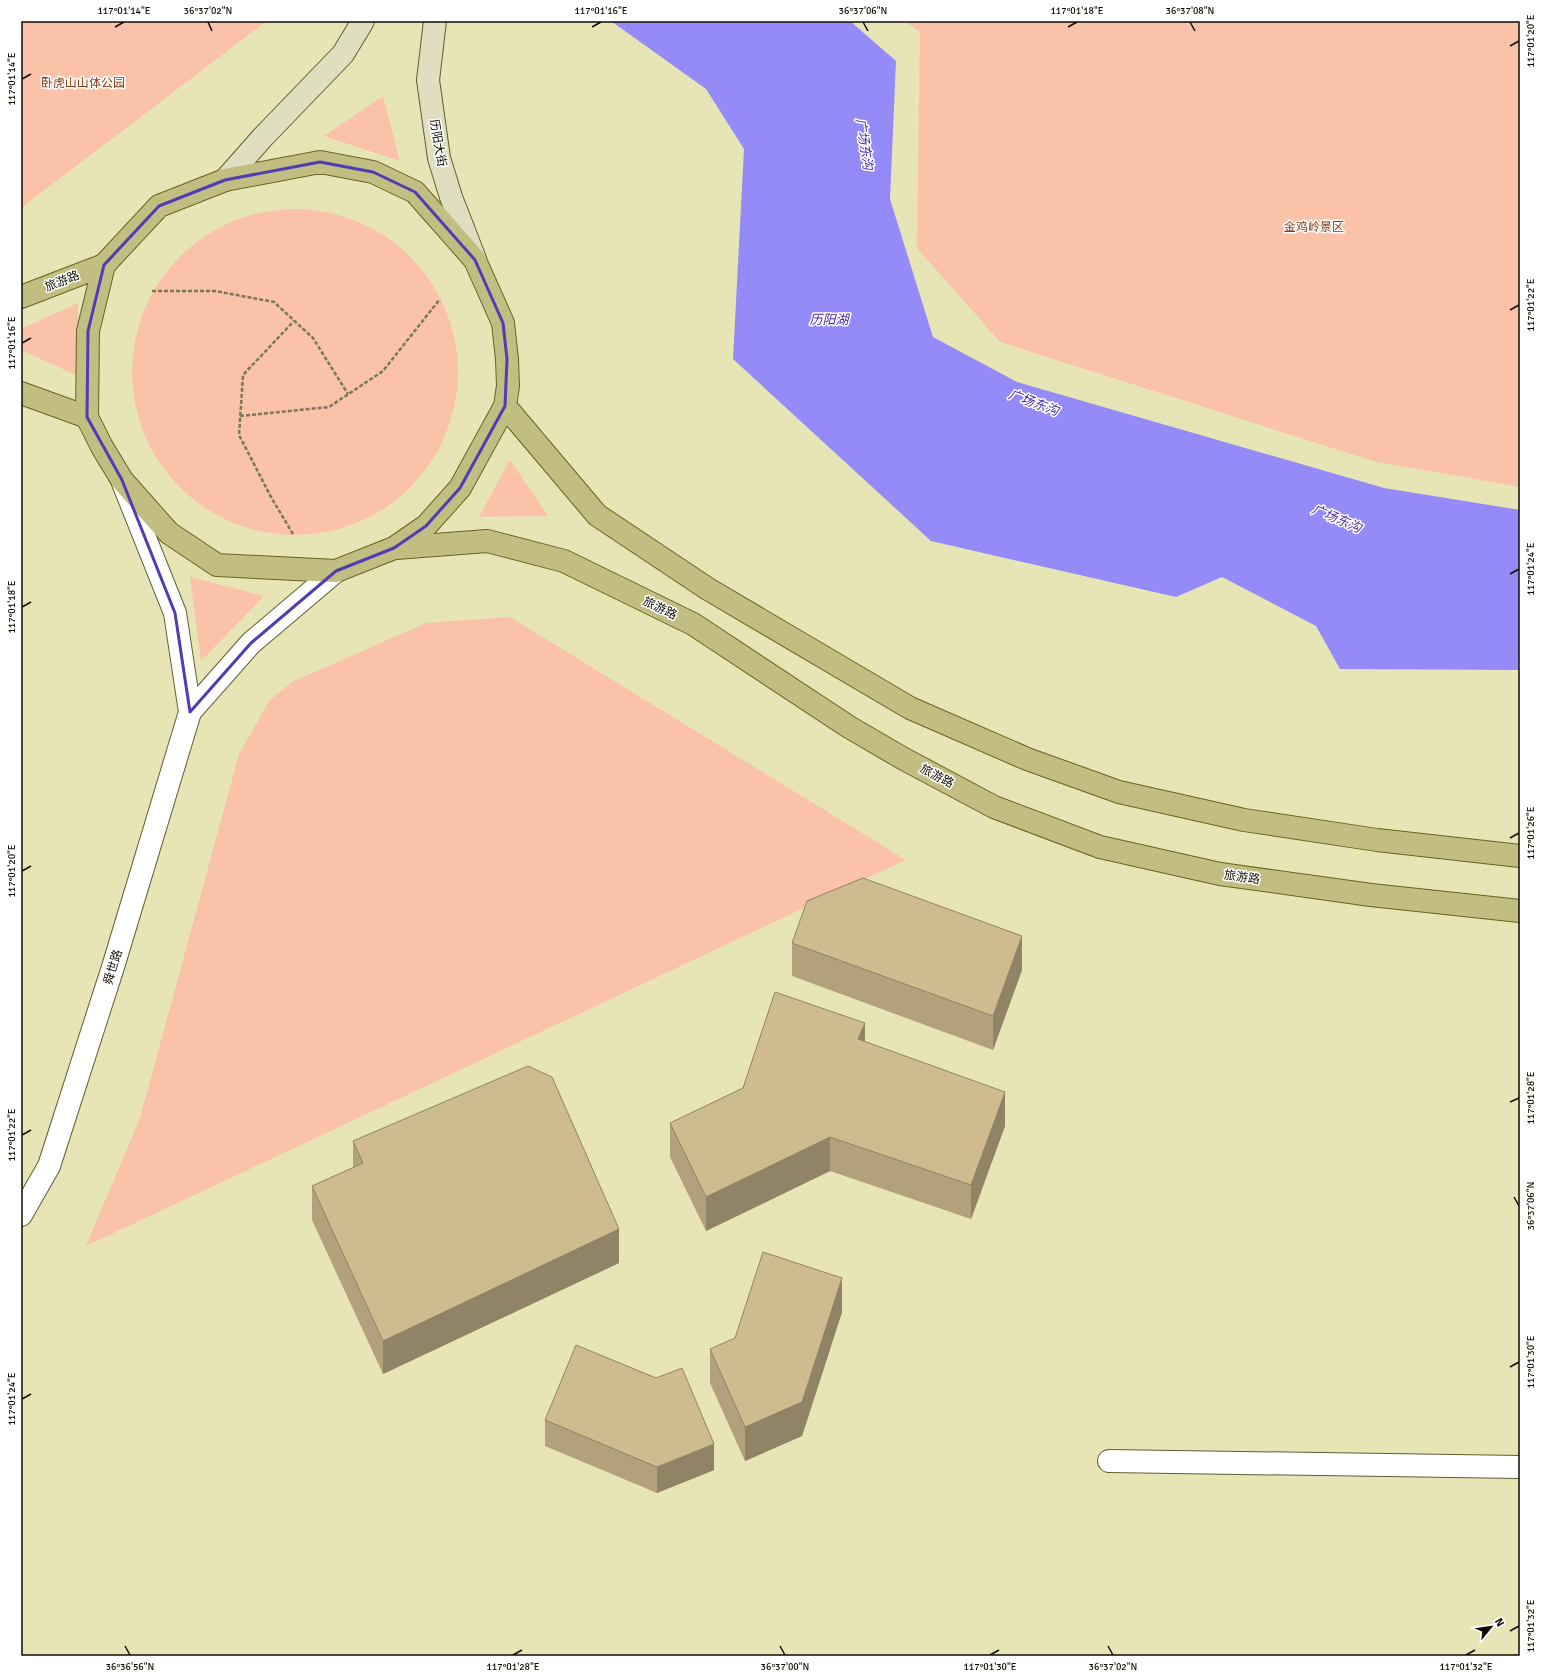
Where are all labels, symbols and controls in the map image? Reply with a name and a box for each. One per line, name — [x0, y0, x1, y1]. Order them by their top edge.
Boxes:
text: 117°01'14"E — [97, 5, 151, 17]
text: 36°37'02"N — [184, 5, 232, 17]
text: 117°01'16"E — [574, 5, 628, 17]
text: 36°37'06"N — [839, 5, 887, 17]
text: 117°01'18"E — [1050, 5, 1104, 17]
text: 36°37'08"N — [1166, 5, 1214, 17]
text: 117°01'20"E — [1525, 14, 1537, 68]
text: 117°01'14"E — [6, 52, 18, 106]
park label: 卧虎山山体公园 — [41, 76, 125, 91]
water label: 广场东沟 — [852, 117, 876, 173]
street label: 历阳大街 — [426, 118, 449, 168]
park label: 金鸡岭景区 — [1284, 220, 1344, 235]
street label: 旅游路 — [43, 268, 82, 295]
text: 117°01'22"E — [1525, 278, 1537, 332]
water label: 历阳湖 — [809, 312, 850, 328]
text: 117°01'16"E — [6, 316, 18, 370]
water label: 广场东沟 — [1006, 387, 1063, 420]
water label: 广场东沟 — [1310, 501, 1366, 537]
text: 117°01'24"E — [1525, 542, 1537, 596]
text: 117°01'18"E — [6, 580, 18, 634]
street label: 旅游路 — [640, 594, 679, 623]
street label: 旅游路 — [917, 761, 956, 792]
text: 117°01'26"E — [1525, 806, 1537, 860]
text: 117°01'20"E — [6, 844, 18, 898]
street label: 旅游路 — [1223, 868, 1261, 887]
street label: 舜世路 — [101, 948, 126, 987]
text: 117°01'28"E — [1525, 1071, 1537, 1125]
text: 117°01'22"E — [6, 1108, 18, 1162]
text: 36°37'06"N — [1525, 1182, 1537, 1230]
text: 117°01'30"E — [1525, 1335, 1537, 1389]
text: 117°01'24"E — [6, 1372, 18, 1426]
text: 117°01'32"E — [1525, 1599, 1537, 1653]
north arrow — [1471, 1607, 1511, 1647]
text: N — [1492, 1616, 1507, 1629]
text: 36°36'56"N — [106, 1661, 154, 1673]
text: 117°01'28"E — [486, 1661, 540, 1673]
text: 36°37'00"N — [761, 1661, 809, 1673]
text: 117°01'30"E — [963, 1661, 1017, 1673]
text: 36°37'02"N — [1089, 1661, 1137, 1673]
text: 117°01'32"E — [1439, 1661, 1493, 1673]

